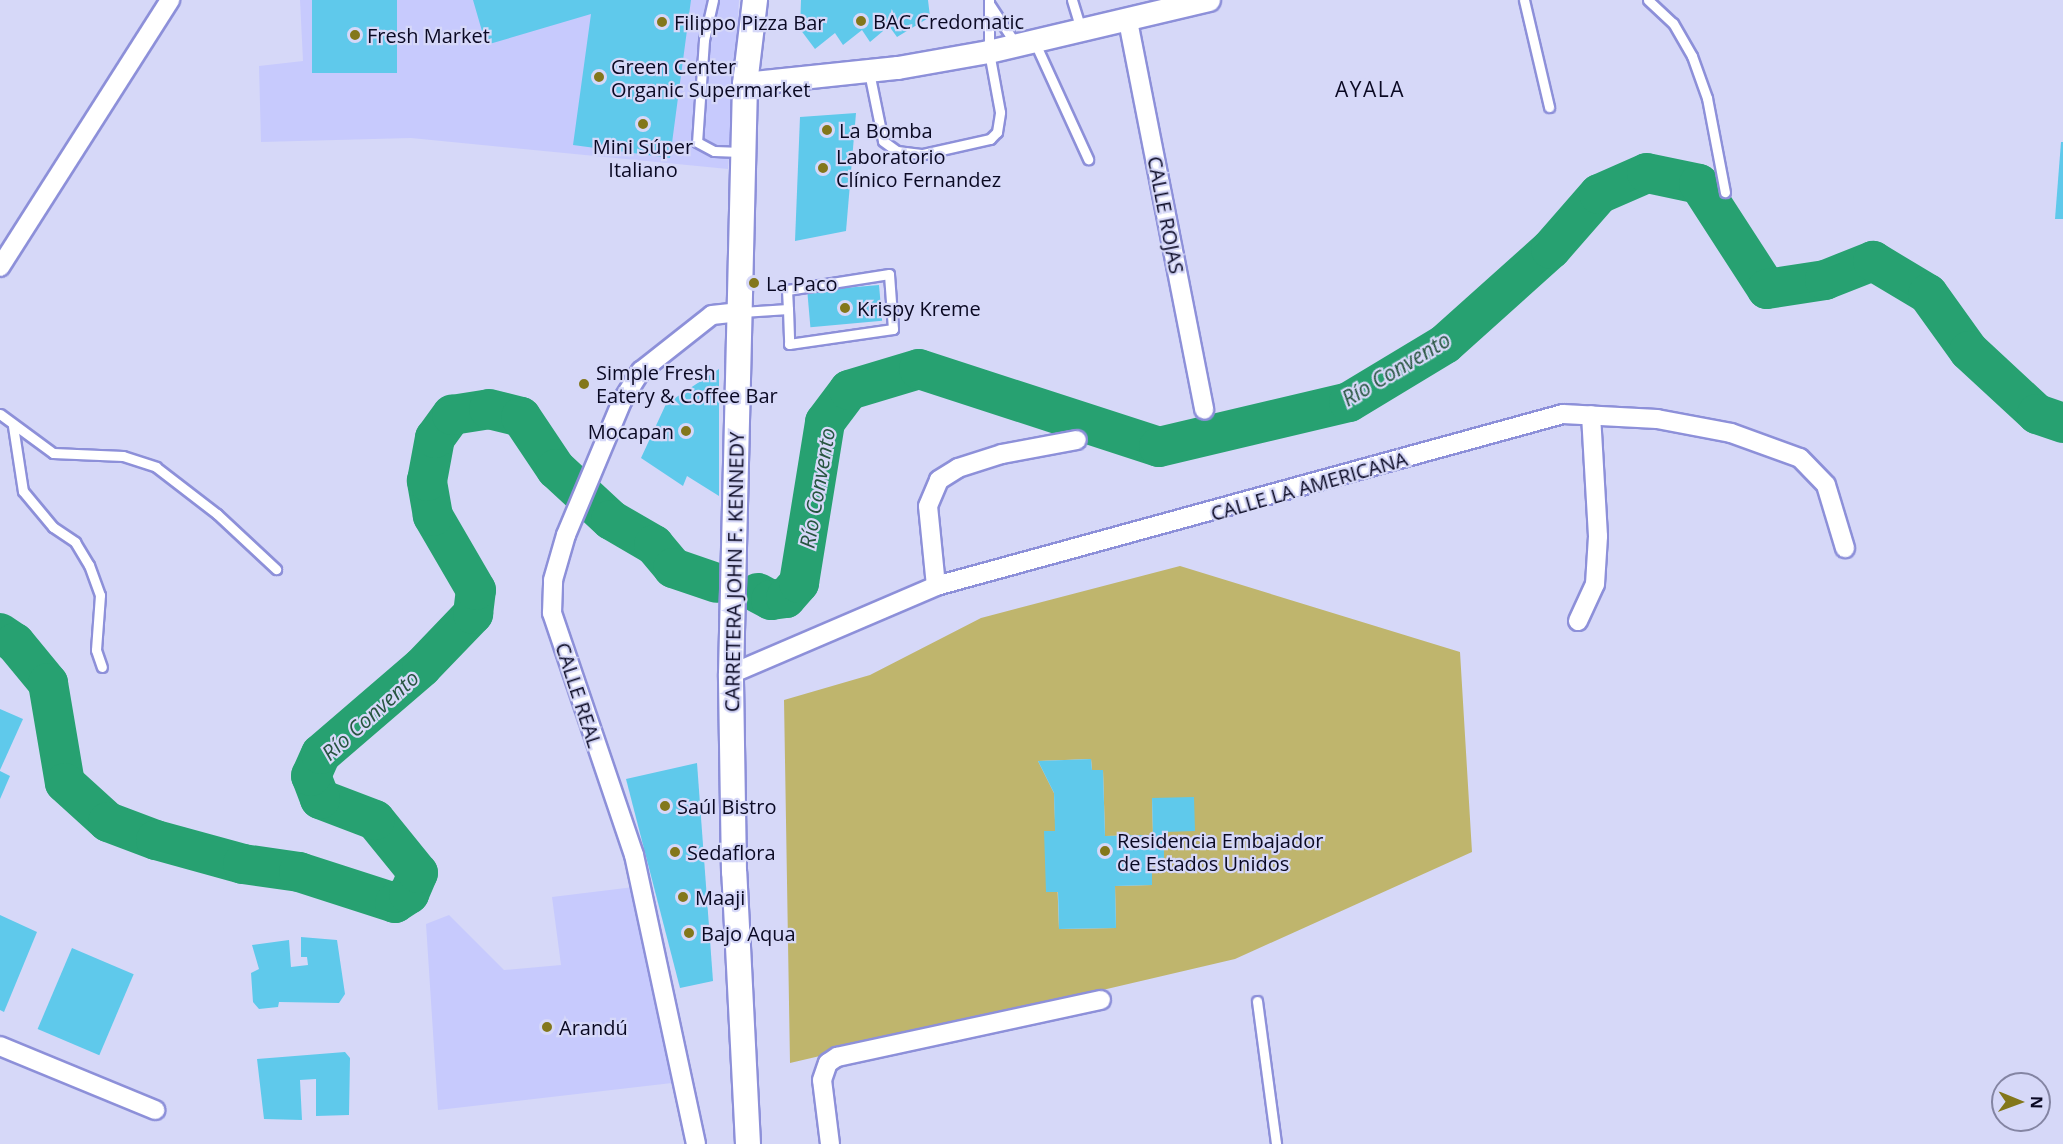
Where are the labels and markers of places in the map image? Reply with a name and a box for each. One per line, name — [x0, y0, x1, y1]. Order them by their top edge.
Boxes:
place label: BAC Credomatic — [873, 9, 1024, 33]
place label: Filippo Pizza Bar — [674, 10, 826, 34]
marker: BAC Credomatic — [854, 14, 868, 28]
marker: Filippo Pizza Bar — [655, 15, 669, 29]
place label: Fresh Market — [367, 23, 490, 47]
marker: Fresh Market — [348, 28, 362, 42]
place label: Green Center Organic Supermarket — [611, 54, 810, 101]
marker: Green Center Organic Supermarket — [592, 70, 606, 84]
marker: Mini Súper Italiano — [636, 117, 650, 131]
place label: La Bomba — [839, 118, 933, 142]
marker: La Bomba — [820, 123, 834, 137]
place label: Mini Súper Italiano — [593, 134, 693, 181]
place label: Laboratorio Clínico Fernandez — [836, 144, 1001, 191]
marker: Laboratorio Clínico Fernandez — [814, 159, 832, 177]
place label: La Paco — [766, 271, 838, 295]
marker: La Paco — [747, 276, 761, 290]
place label: Krispy Kreme — [857, 296, 981, 320]
marker: Krispy Kreme — [838, 301, 852, 315]
place label: Simple Fresh Eatery & Coffee Bar — [596, 360, 778, 407]
marker: Simple Fresh Eatery & Coffee Bar — [577, 377, 591, 391]
place label: Mocapan — [588, 419, 674, 443]
marker: Mocapan — [679, 424, 693, 438]
place label: Saúl Bistro — [677, 794, 776, 818]
marker: Saúl Bistro — [658, 799, 672, 813]
place label: Residencia Embajador de Estados Unidos — [1117, 828, 1323, 875]
place label: Sedaflora — [687, 840, 776, 864]
marker: Residencia Embajador de Estados Unidos — [1098, 844, 1112, 858]
marker: Sedaflora — [668, 845, 682, 859]
place label: Maaji — [695, 885, 745, 909]
marker: Maaji — [676, 890, 690, 904]
place label: Bajo Aqua — [701, 921, 796, 945]
marker: Bajo Aqua — [682, 926, 696, 940]
place label: Arandú — [559, 1015, 628, 1039]
marker: Arandú — [540, 1020, 554, 1034]

